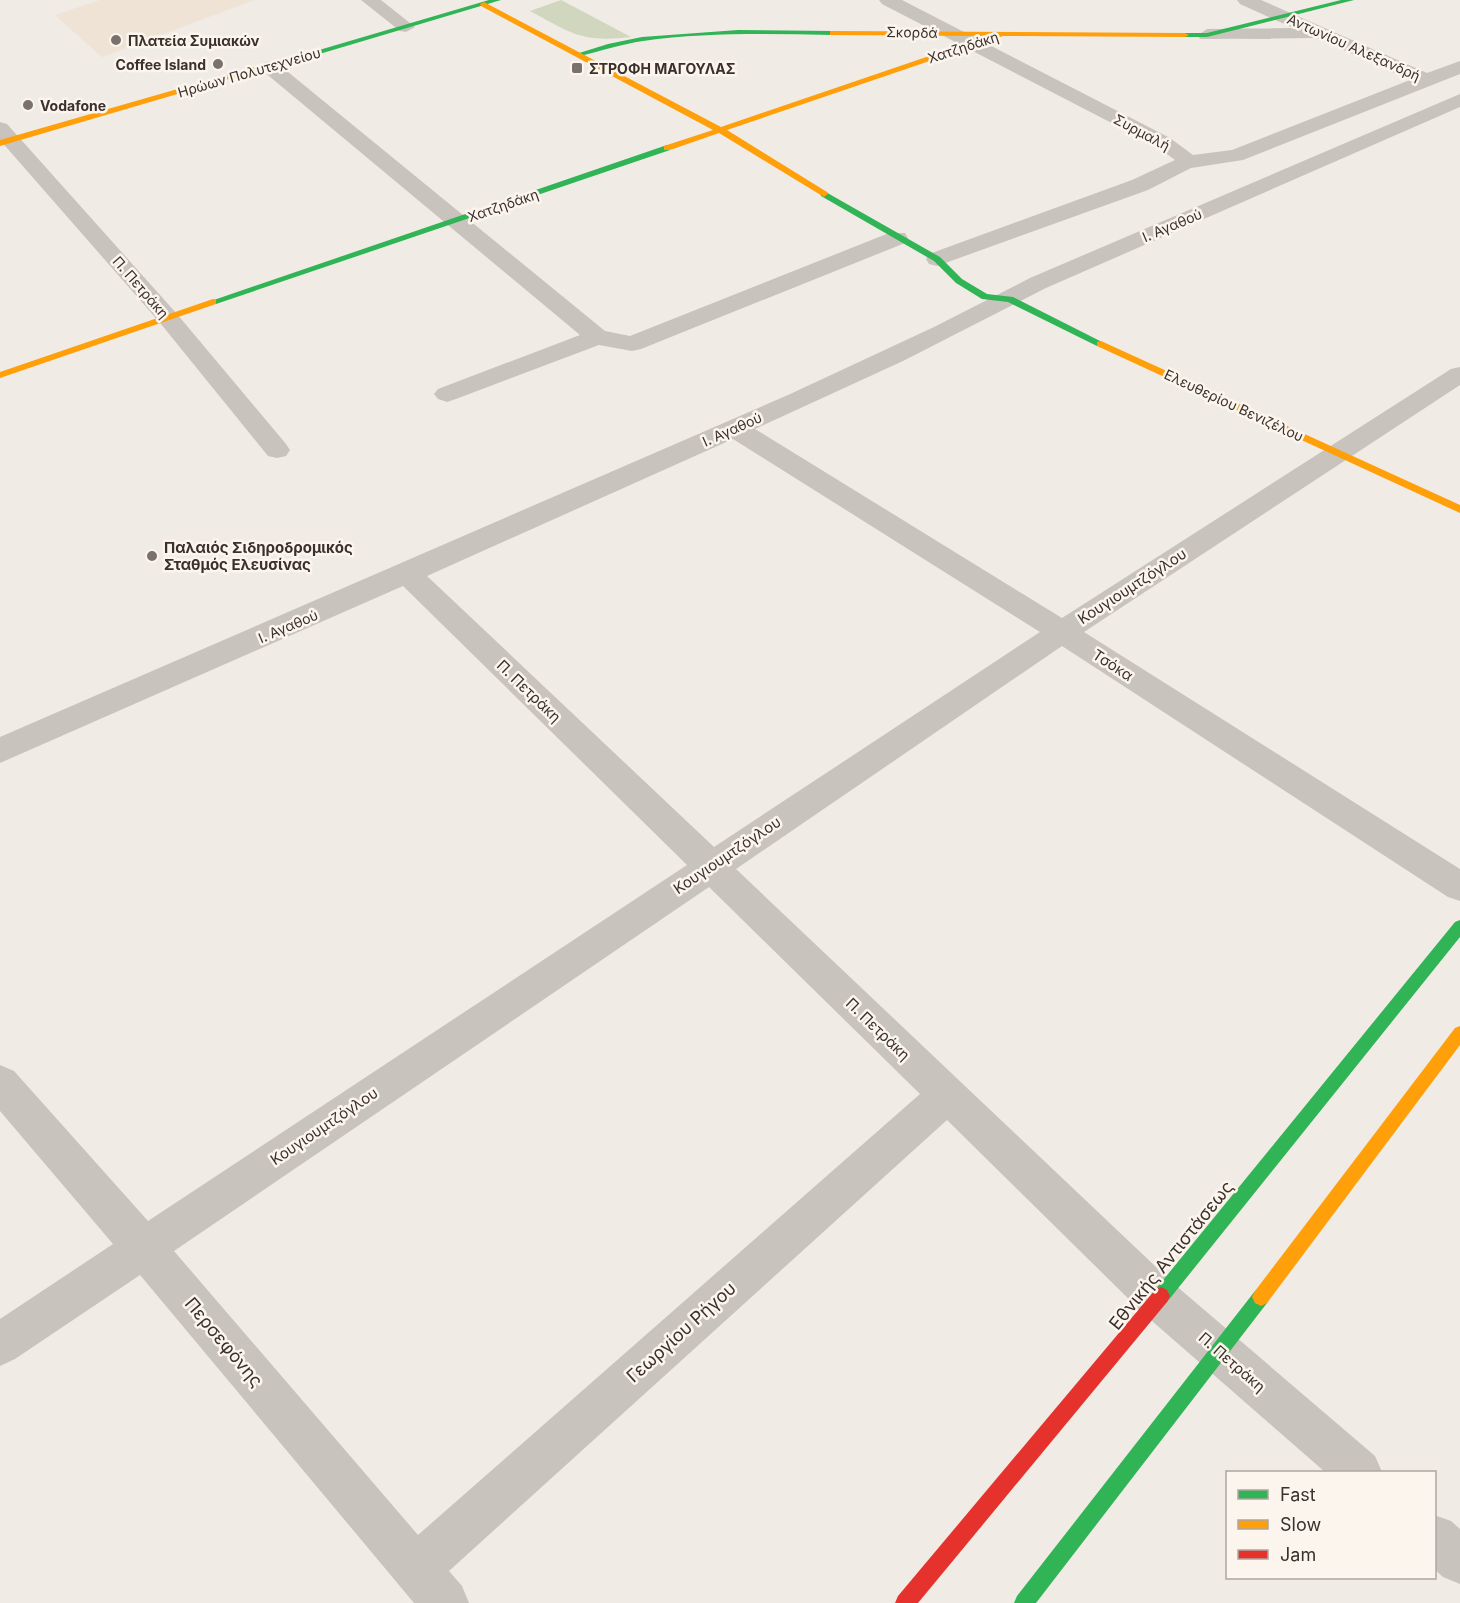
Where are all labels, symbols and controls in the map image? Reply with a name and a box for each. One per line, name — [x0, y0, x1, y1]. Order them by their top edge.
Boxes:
street label: Αντωνίου Αλεξανδρή — [1285, 10, 1423, 84]
street label: Σκορδά — [886, 23, 938, 41]
street label: Χατζηδάκη — [925, 28, 1001, 66]
place label: Πλατεία Συμιακών — [128, 32, 260, 49]
marker: Πλατεία Συμιακών — [109, 33, 123, 47]
street label: Ηρώων Πολυτεχνείου — [176, 43, 322, 101]
place label: Coffee Island — [116, 56, 206, 73]
marker: Coffee Island — [211, 57, 225, 71]
place label: ΣΤΡΟΦΗ ΜΑΓΟΥΛΑΣ — [589, 60, 736, 77]
marker: ΣΤΡΟΦΗ ΜΑΓΟΥΛΑΣ — [570, 61, 584, 75]
place label: Vodafone — [40, 97, 106, 114]
marker: Vodafone — [21, 98, 35, 112]
street label: Συρμαλή — [1111, 110, 1173, 154]
street label: Χατζηδάκη — [465, 185, 541, 225]
street label: Ι. Αγαθού — [1140, 205, 1204, 245]
street label: Π. Πετράκη — [109, 253, 173, 321]
street label: Ελευθερίου Βενιζέλου — [1162, 365, 1306, 445]
street label: Ι. Αγαθού — [700, 408, 764, 450]
place label: Παλαιός Σιδηροδρομικός Σταθμός Ελευσίνας — [164, 538, 353, 574]
street label: Κουγιουμτζόγλου — [1074, 544, 1190, 628]
marker: Παλαιός Σιδηροδρομικός Σταθμός Ελευσίνας — [145, 549, 159, 563]
street label: Ι. Αγαθού — [256, 606, 320, 646]
street label: Τσόκα — [1089, 645, 1137, 685]
street label: Π. Πετράκη — [493, 656, 565, 726]
street label: Κουγιουμτζόγλου — [670, 812, 784, 898]
street label: Π. Πετράκη — [842, 994, 914, 1064]
street label: Κουγιουμτζόγλου — [267, 1083, 381, 1169]
street label: Εθνικής Αντιστάσεως — [1104, 1176, 1238, 1334]
street label: Γεωργίου Ρήγου — [622, 1278, 740, 1386]
street label: Περσεφόνης — [181, 1293, 267, 1391]
street label: Π. Πετράκη — [1195, 1328, 1269, 1396]
legend — [1226, 1471, 1436, 1579]
text: Fast — [1280, 1484, 1316, 1505]
text: Slow — [1280, 1514, 1321, 1535]
text: Jam — [1280, 1544, 1316, 1565]

